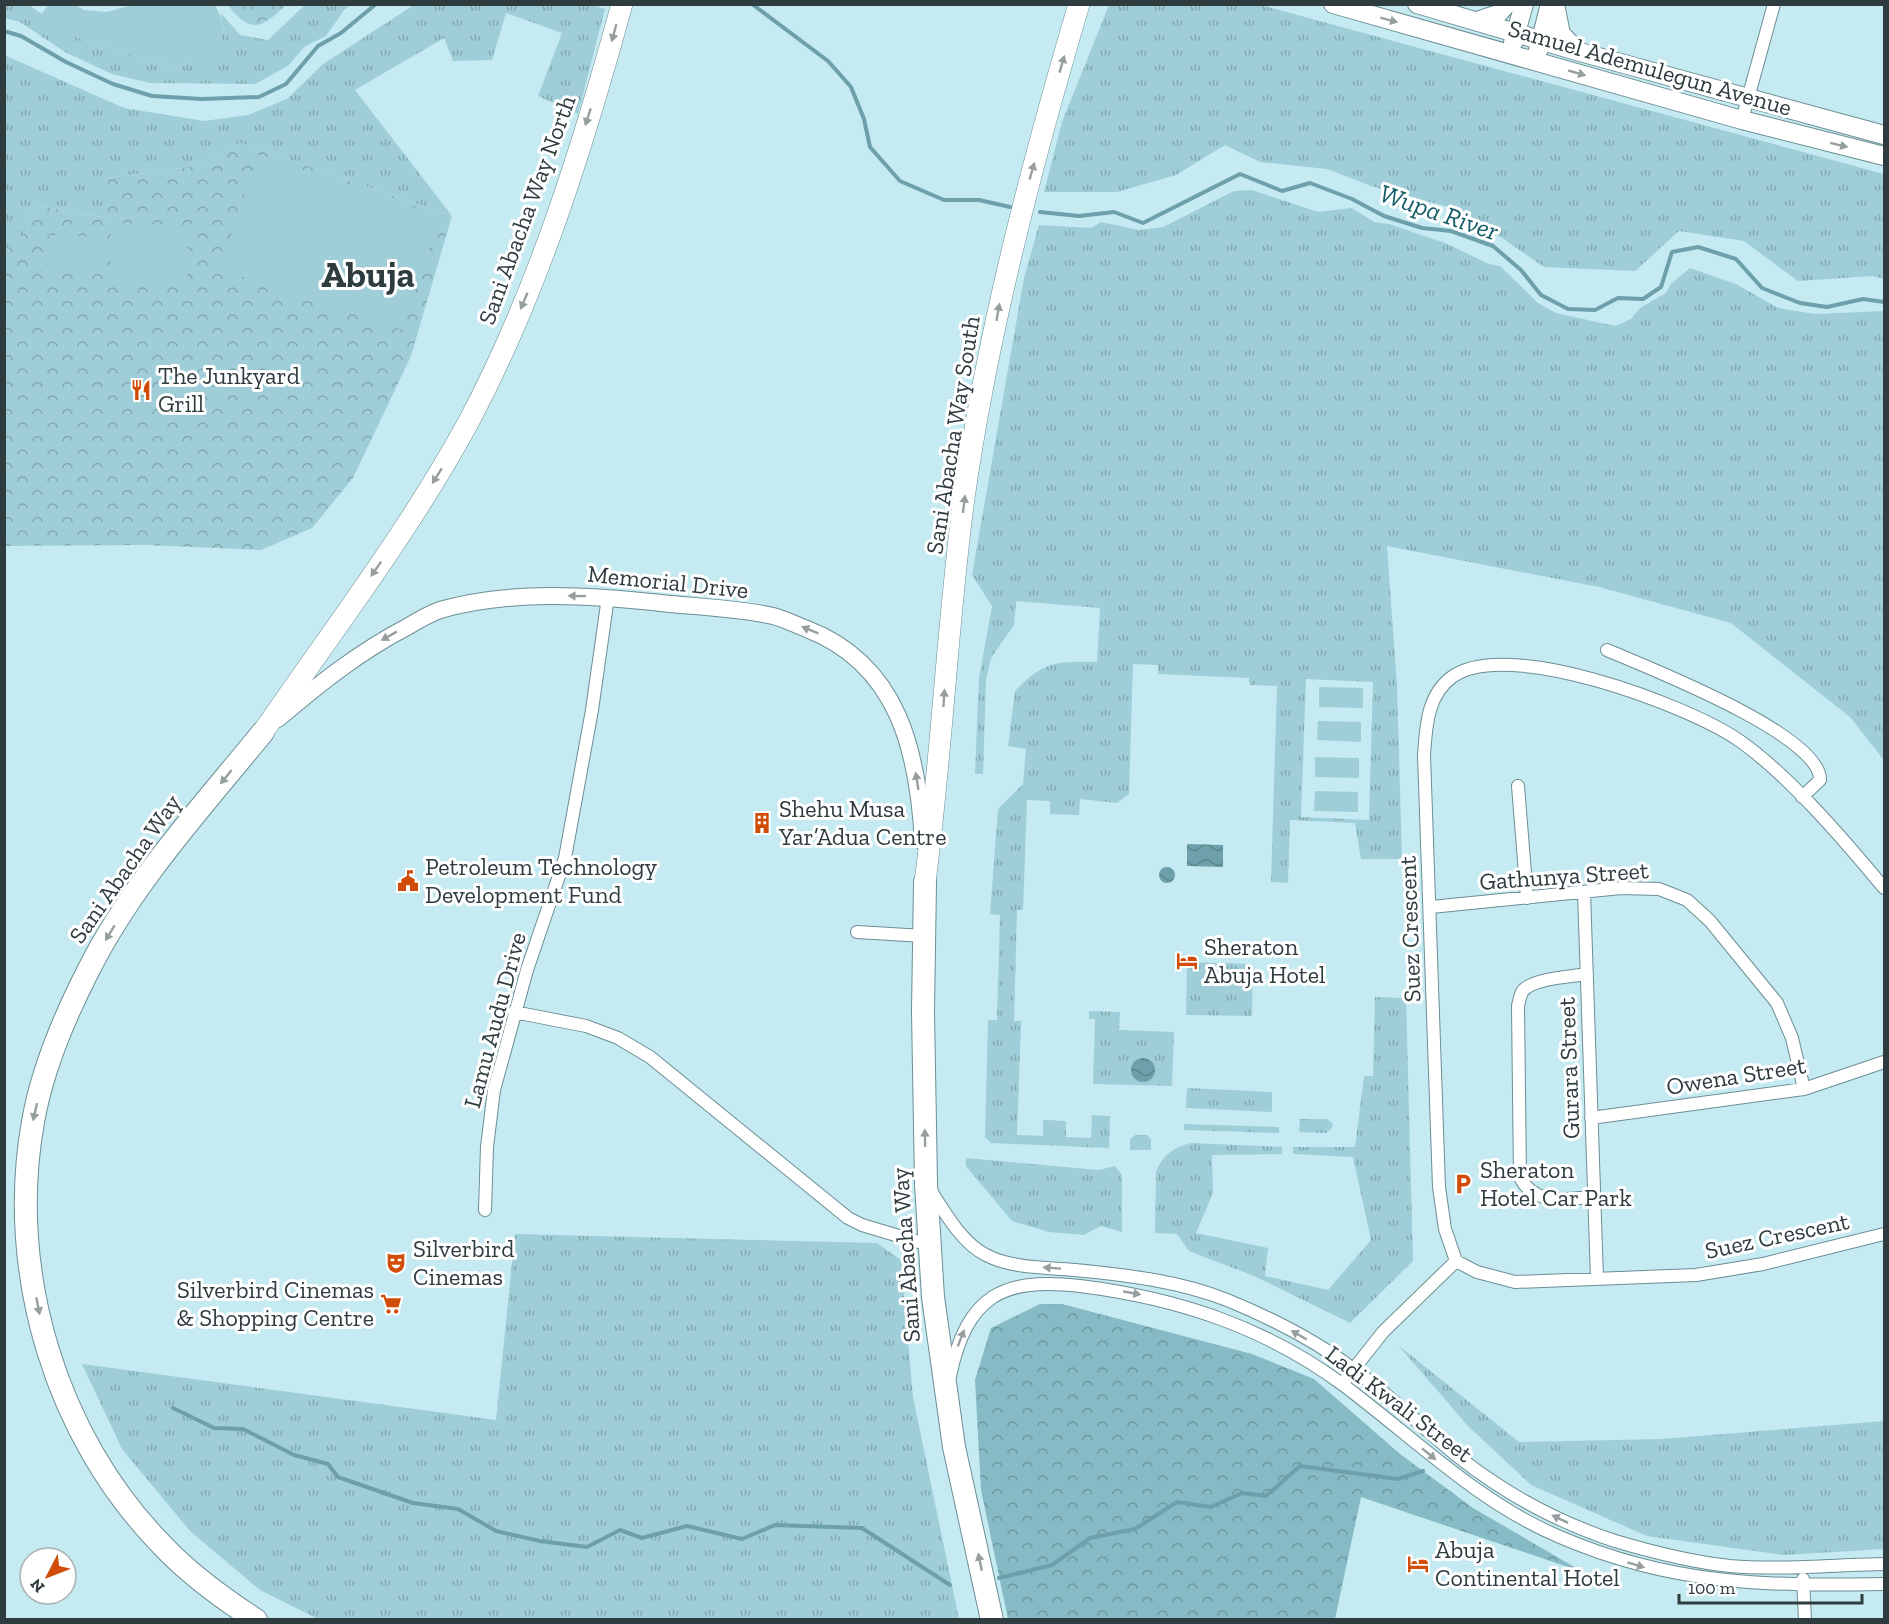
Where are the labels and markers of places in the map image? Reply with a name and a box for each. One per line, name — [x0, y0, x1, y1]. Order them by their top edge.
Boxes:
place label: The Junkyard Grill — [158, 361, 300, 418]
restaurant icon: The Junkyard Grill — [129, 378, 153, 402]
place label: Shehu Musa Yar’Adua Centre — [778, 794, 946, 851]
building icon: Shehu Musa Yar’Adua Centre — [750, 811, 774, 835]
place label: Petroleum Technology Development Fund — [425, 852, 658, 909]
public building icon: Petroleum Technology Development Fund — [396, 869, 420, 893]
place label: Sheraton Abuja Hotel — [1204, 932, 1325, 989]
hotel icon: Sheraton Abuja Hotel — [1175, 949, 1199, 973]
place label: Sheraton Hotel Car Park — [1480, 1155, 1632, 1212]
parking icon: Sheraton Hotel Car Park — [1451, 1172, 1475, 1196]
place label: Silverbird Cinemas — [413, 1234, 515, 1291]
theatre icon: Silverbird Cinemas — [384, 1251, 408, 1275]
place label: Silverbird Cinemas & Shopping Centre — [176, 1275, 374, 1332]
supermarket icon: Silverbird Cinemas & Shopping Centre — [379, 1292, 403, 1316]
place label: Abuja Continental Hotel — [1435, 1535, 1620, 1592]
hotel icon: Abuja Continental Hotel — [1406, 1552, 1430, 1576]

